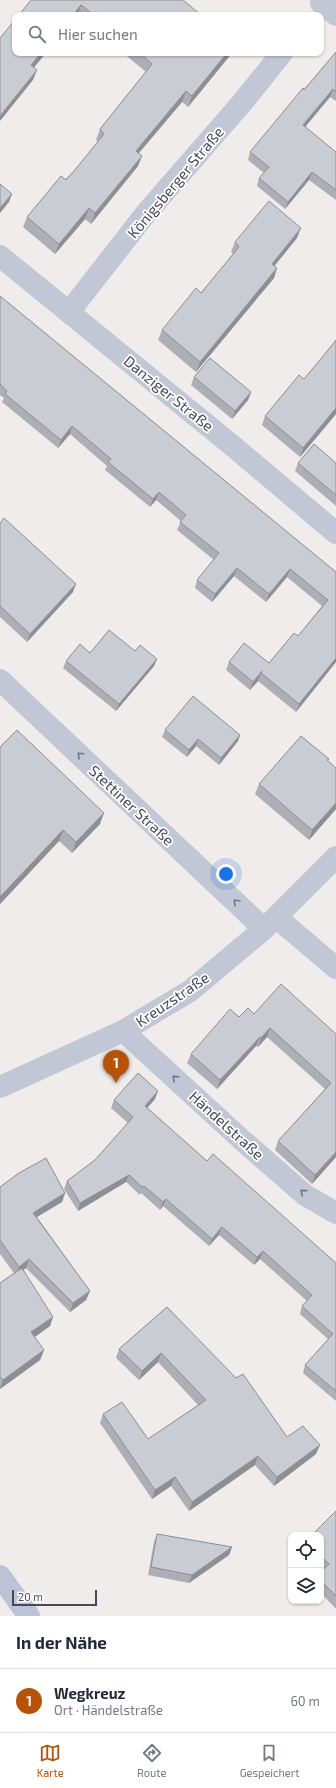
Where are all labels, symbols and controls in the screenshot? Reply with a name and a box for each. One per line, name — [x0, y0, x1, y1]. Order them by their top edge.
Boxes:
search box — [12, 12, 324, 56]
icon: search — [26, 23, 48, 45]
text: Hier suchen — [58, 25, 138, 43]
street label: Königsberger Straße — [123, 123, 227, 241]
street label: Danziger Straße — [121, 351, 217, 435]
one-way arrow — [77, 753, 85, 760]
street label: Stettiner Straße — [86, 761, 178, 849]
your location — [216, 864, 236, 884]
one-way arrow — [233, 899, 241, 907]
street label: Kreuzstraße — [132, 968, 212, 1030]
pin: 1 — [103, 1050, 129, 1083]
one-way arrow — [172, 1075, 179, 1082]
street label: Händelstraße — [186, 1087, 268, 1163]
one-way arrow — [300, 1190, 308, 1197]
map controls — [288, 1532, 324, 1604]
button: locate — [288, 1532, 324, 1568]
button: layers — [288, 1568, 324, 1604]
scale bar — [12, 1588, 97, 1607]
text: 20 m — [18, 1590, 43, 1603]
text: In der Nähe — [16, 1632, 107, 1652]
text: Wegkreuz — [54, 1684, 125, 1702]
text: 1 — [26, 1693, 32, 1709]
text: 60 m — [290, 1693, 320, 1709]
text: Ort · Händelstraße — [54, 1702, 163, 1718]
tab: Karte — [37, 1742, 64, 1779]
tab: Route — [137, 1742, 166, 1779]
tab: Gespeichert — [240, 1742, 299, 1779]

